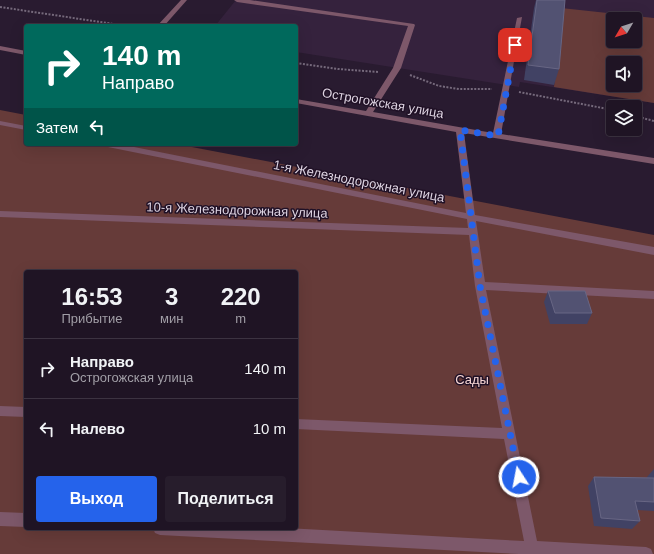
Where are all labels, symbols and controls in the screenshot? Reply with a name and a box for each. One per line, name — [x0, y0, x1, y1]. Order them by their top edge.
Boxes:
north arrow — [606, 12, 642, 48]
map controls — [606, 12, 642, 136]
pin — [498, 28, 532, 62]
icon: arrive — [504, 34, 526, 56]
icon: right — [36, 40, 88, 92]
text: 140 m — [102, 40, 181, 71]
button: sound — [606, 56, 642, 92]
text: Направо — [102, 73, 174, 93]
street label: Острогожская улица — [321, 85, 446, 121]
button: layers — [606, 100, 642, 136]
icon: left — [86, 116, 108, 138]
text: Затем — [36, 119, 78, 136]
street label: 1-я Железнодорожная улица — [272, 157, 447, 205]
street label: 10-я Железнодорожная улица — [146, 199, 329, 221]
text: 16:53 — [61, 283, 123, 310]
text: 3 — [165, 283, 178, 310]
text: 220 — [221, 283, 261, 310]
text: Прибытие — [61, 311, 123, 326]
text: мин — [160, 311, 183, 326]
text: m — [235, 311, 246, 326]
text: Направо — [70, 353, 134, 370]
icon: right — [36, 358, 58, 380]
text: 140 m — [244, 360, 286, 377]
text: Острогожская улица — [70, 370, 193, 385]
park label: Сады — [455, 372, 489, 387]
icon: left — [36, 418, 58, 440]
text: Налево — [70, 420, 125, 437]
text: 10 m — [253, 420, 286, 437]
position arrow — [498, 456, 540, 498]
button: Выход — [36, 476, 157, 522]
button: Поделиться — [165, 476, 286, 522]

